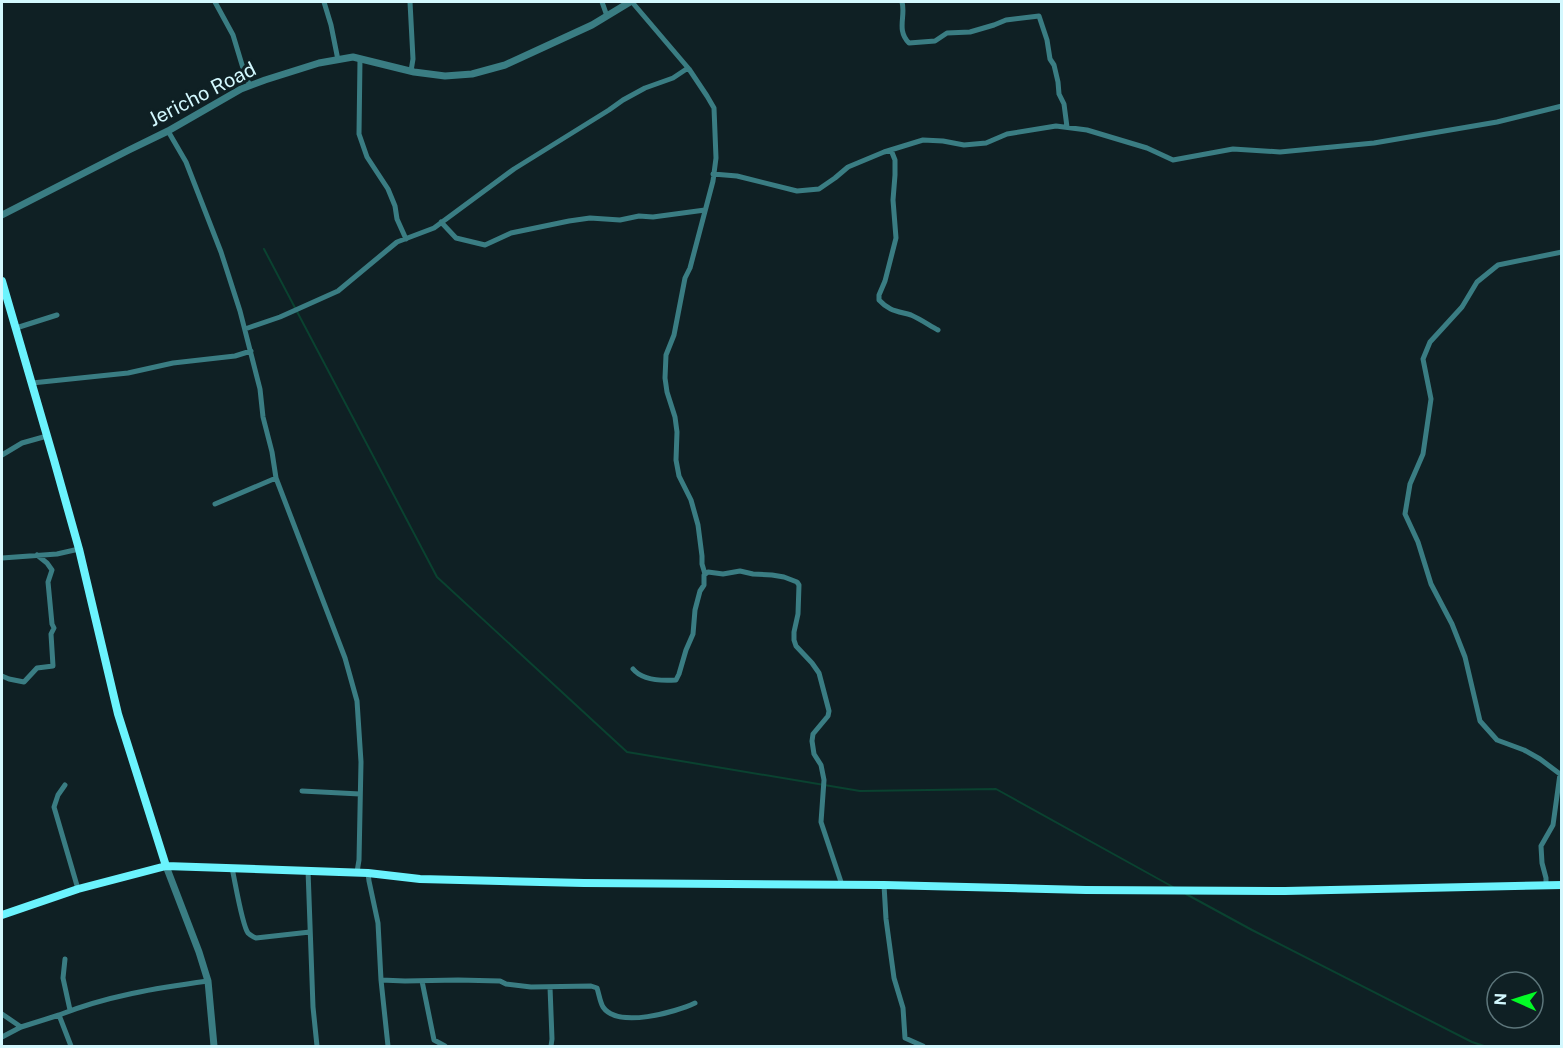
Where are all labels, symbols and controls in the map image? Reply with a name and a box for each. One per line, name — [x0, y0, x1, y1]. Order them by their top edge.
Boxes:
street label: Jericho Road — [144, 57, 260, 131]
north arrow — [1485, 970, 1545, 1030]
text: N — [1491, 992, 1510, 1006]

